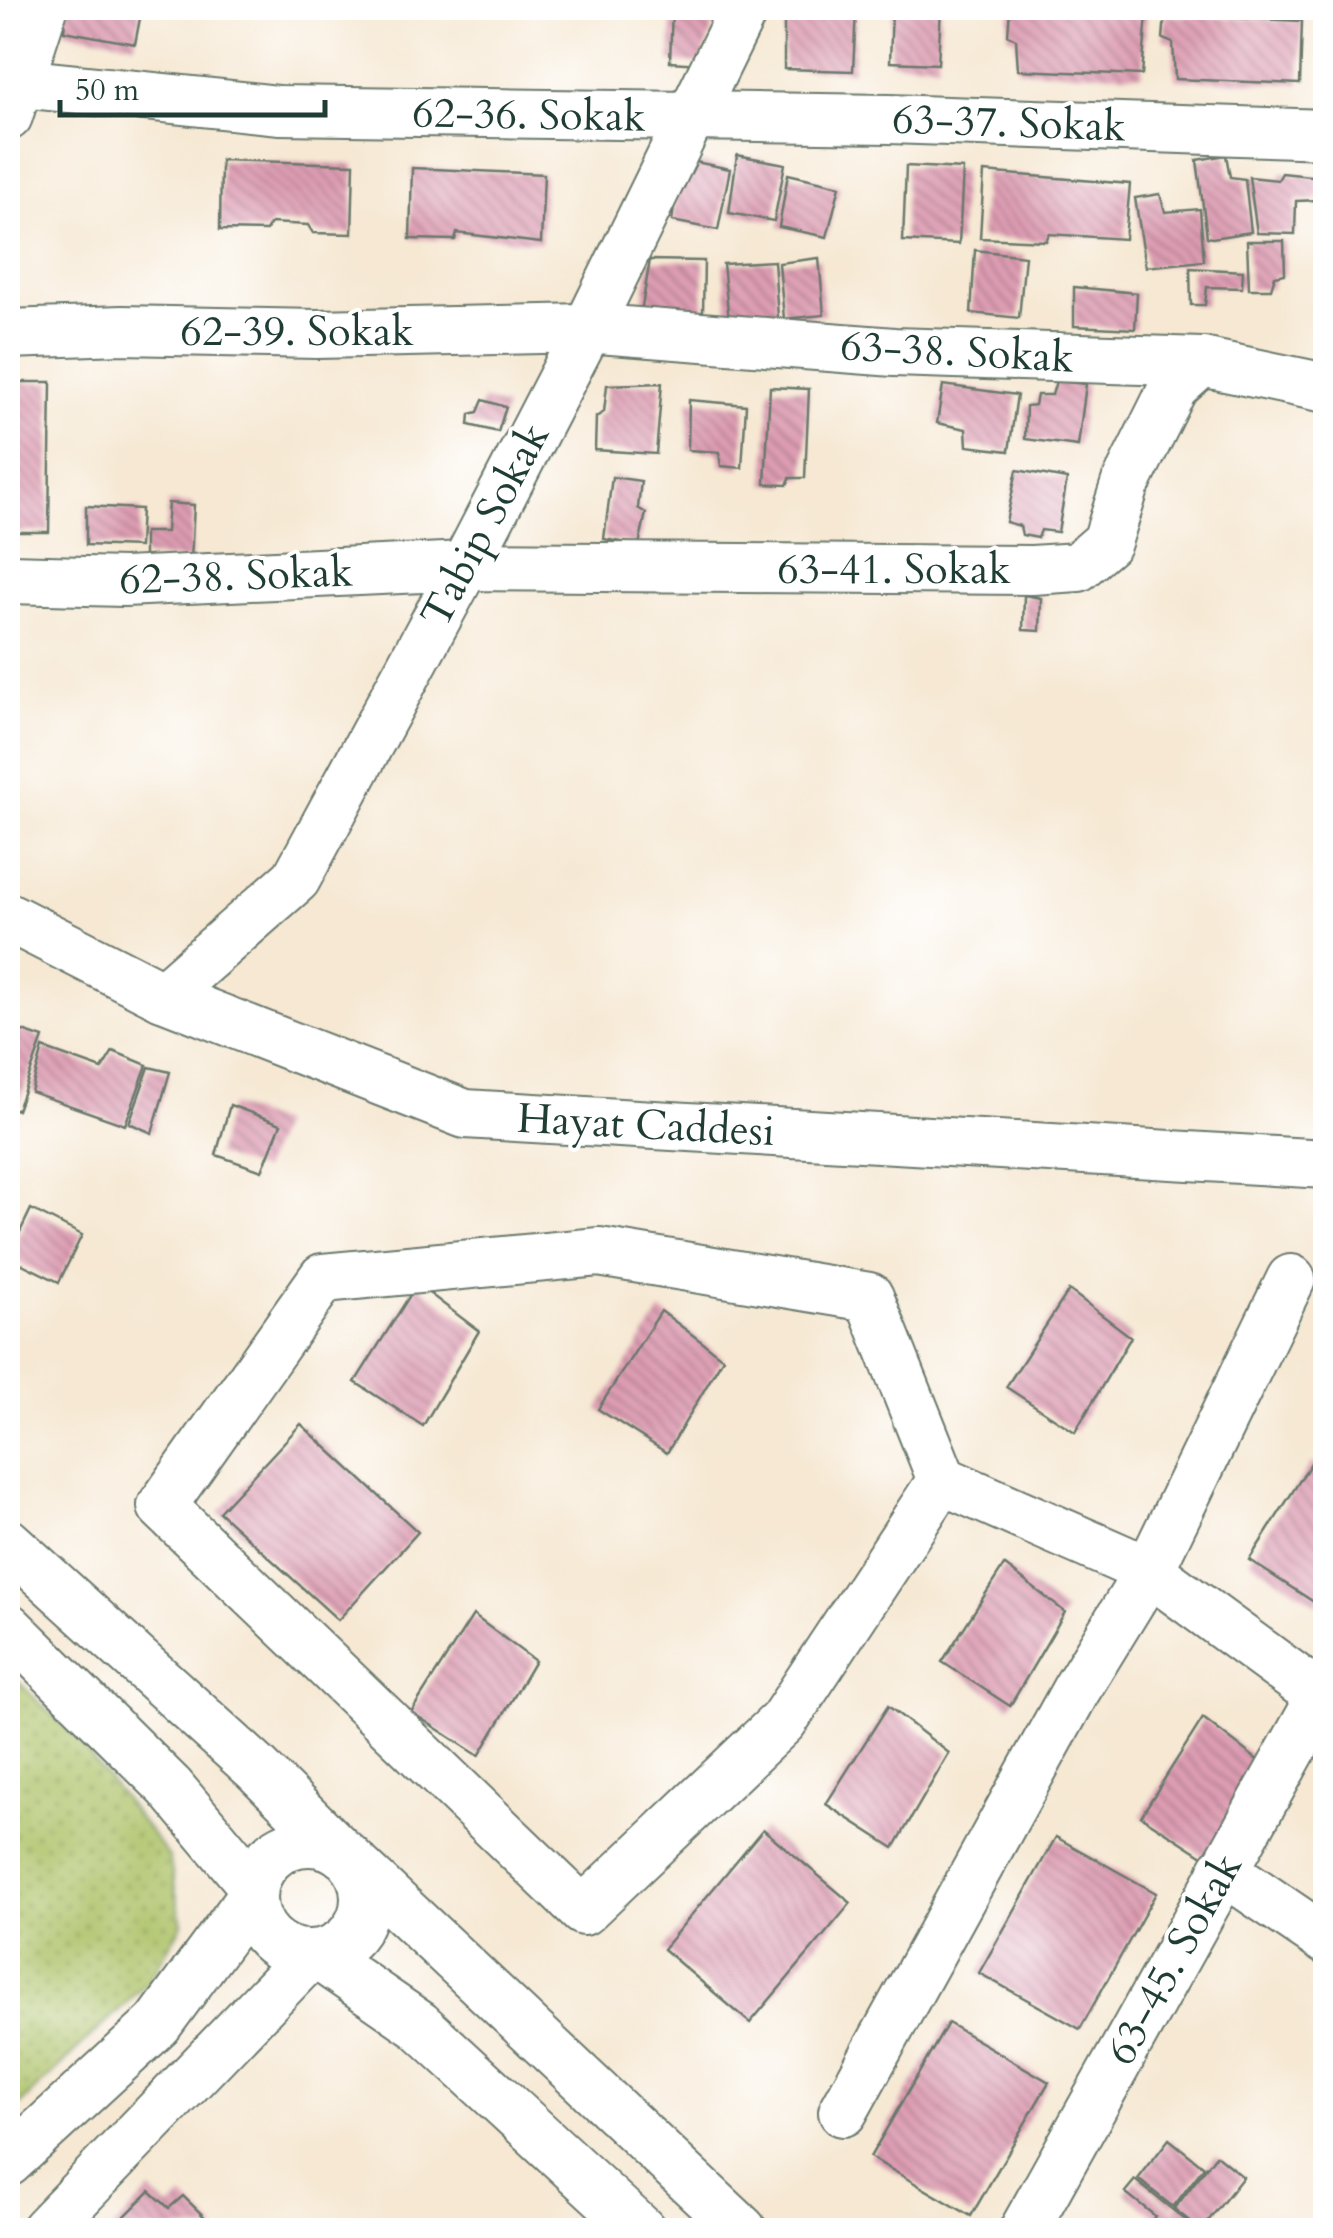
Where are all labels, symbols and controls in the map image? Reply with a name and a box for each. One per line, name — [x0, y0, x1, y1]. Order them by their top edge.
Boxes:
scale bar — [60, 55, 325, 117]
text: 50 m — [75, 70, 140, 111]
street label: 62-36. Sokak — [412, 84, 647, 146]
street label: 63-37. Sokak — [891, 90, 1127, 156]
street label: 62-39. Sokak — [180, 303, 414, 360]
street label: 63-38. Sokak — [839, 317, 1076, 387]
street label: Tabip Sokak — [407, 412, 563, 637]
street label: 63-41. Sokak — [777, 541, 1011, 598]
street label: 62-38. Sokak — [118, 543, 354, 609]
street label: Hayat Caddesi — [516, 1090, 776, 1160]
street label: 63-45. Sokak — [1092, 1843, 1256, 2075]

